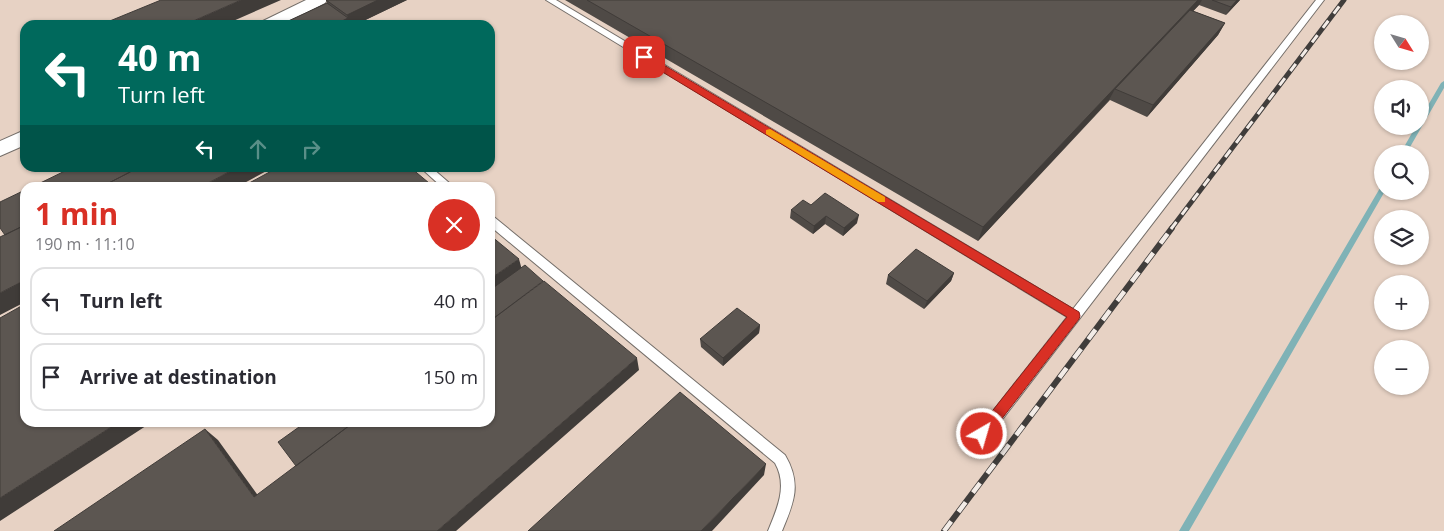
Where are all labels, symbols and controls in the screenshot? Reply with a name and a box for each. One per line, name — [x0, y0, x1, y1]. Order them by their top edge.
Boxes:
north arrow — [1374, 15, 1429, 70]
map controls — [1374, 15, 1429, 395]
text: 40 m — [118, 34, 201, 81]
pin — [623, 36, 665, 78]
icon: left — [35, 40, 100, 105]
icon: arrive — [630, 43, 658, 71]
text: Turn left — [118, 79, 205, 109]
button: sound — [1374, 80, 1429, 135]
icon: left — [191, 135, 219, 163]
icon: ahead — [244, 135, 272, 163]
icon: right — [297, 135, 325, 163]
button: search — [1374, 145, 1429, 200]
text: 1 min — [35, 193, 118, 234]
button: close — [428, 199, 480, 251]
button: layers — [1374, 210, 1429, 265]
text: 190 m · 11:10 — [35, 233, 135, 255]
button: + — [1374, 275, 1429, 330]
icon: left — [37, 287, 65, 315]
text: Turn left — [80, 288, 162, 314]
text: 40 m — [434, 288, 478, 314]
button: − — [1374, 340, 1429, 395]
icon: arrive — [37, 363, 65, 391]
text: Arrive at destination — [80, 364, 277, 390]
text: 150 m — [423, 364, 478, 390]
position arrow — [955, 407, 1007, 459]

